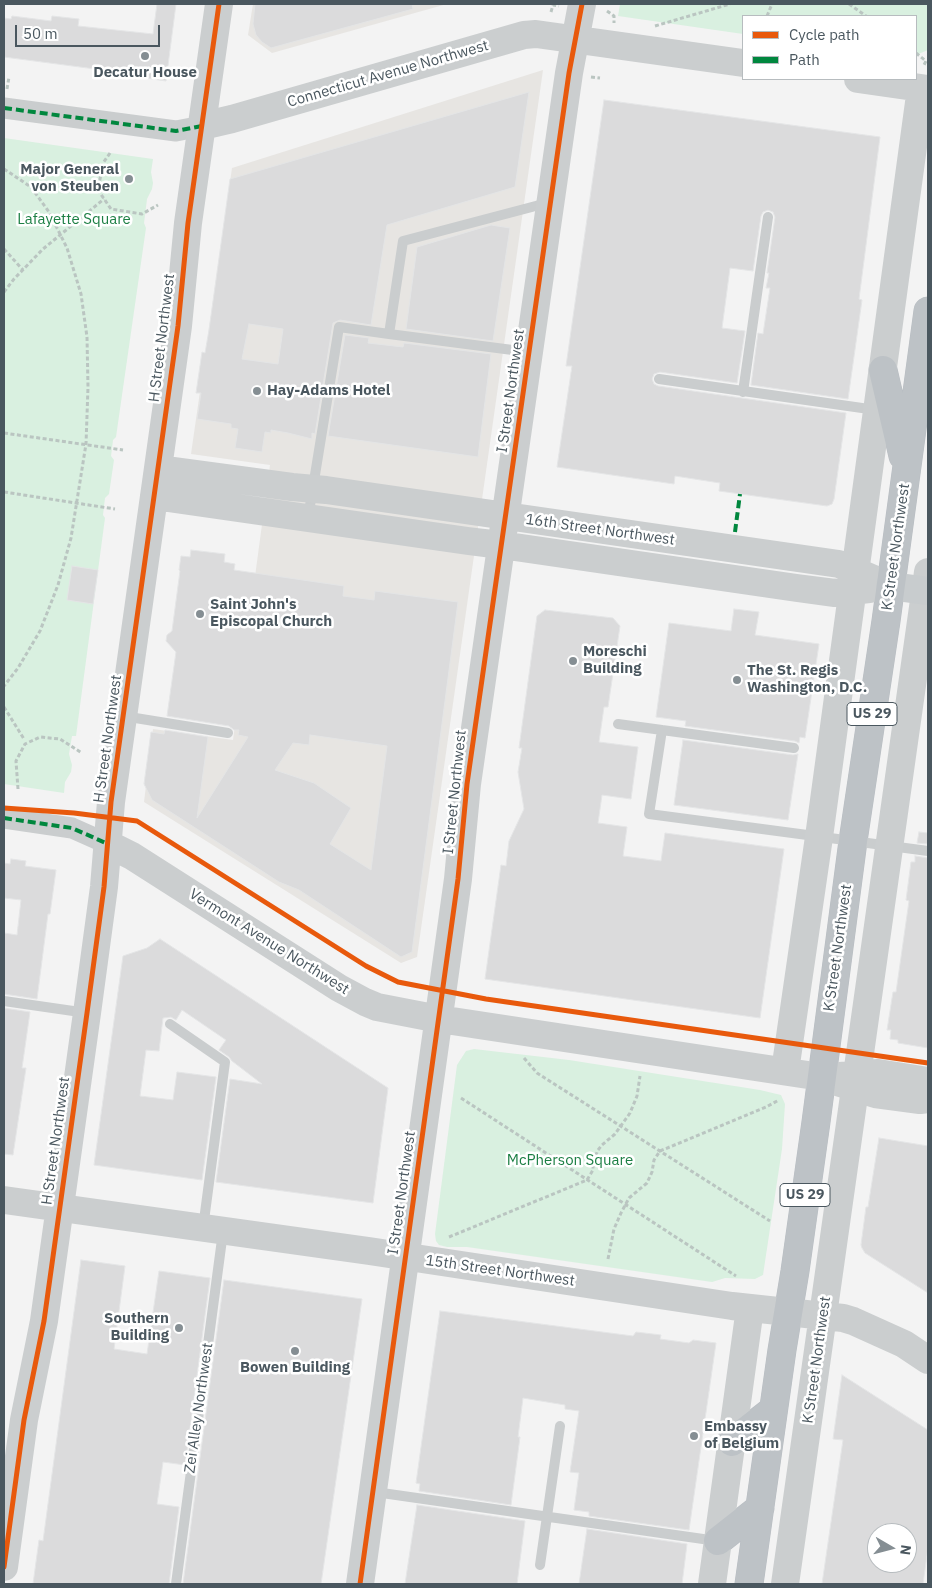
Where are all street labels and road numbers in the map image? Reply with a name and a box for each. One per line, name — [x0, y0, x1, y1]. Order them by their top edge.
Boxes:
street label: Connecticut Avenue Northwest — [285, 37, 491, 111]
street label: H Street Northwest — [145, 273, 179, 403]
street label: I Street Northwest — [493, 328, 529, 454]
street label: K Street Northwest — [878, 482, 914, 612]
street label: 16th Street Northwest — [524, 511, 676, 549]
street label: H Street Northwest — [90, 674, 126, 804]
road number: US 29 — [847, 702, 897, 726]
street label: I Street Northwest — [440, 729, 470, 855]
street label: K Street Northwest — [820, 883, 856, 1013]
street label: Vermont Avenue Northwest — [186, 885, 352, 999]
street label: H Street Northwest — [38, 1076, 74, 1206]
street label: I Street Northwest — [384, 1130, 420, 1256]
road number: US 29 — [780, 1184, 830, 1206]
street label: 15th Street Northwest — [424, 1252, 576, 1290]
street label: K Street Northwest — [799, 1295, 835, 1425]
street label: Zei Alley Northwest — [181, 1342, 217, 1474]

